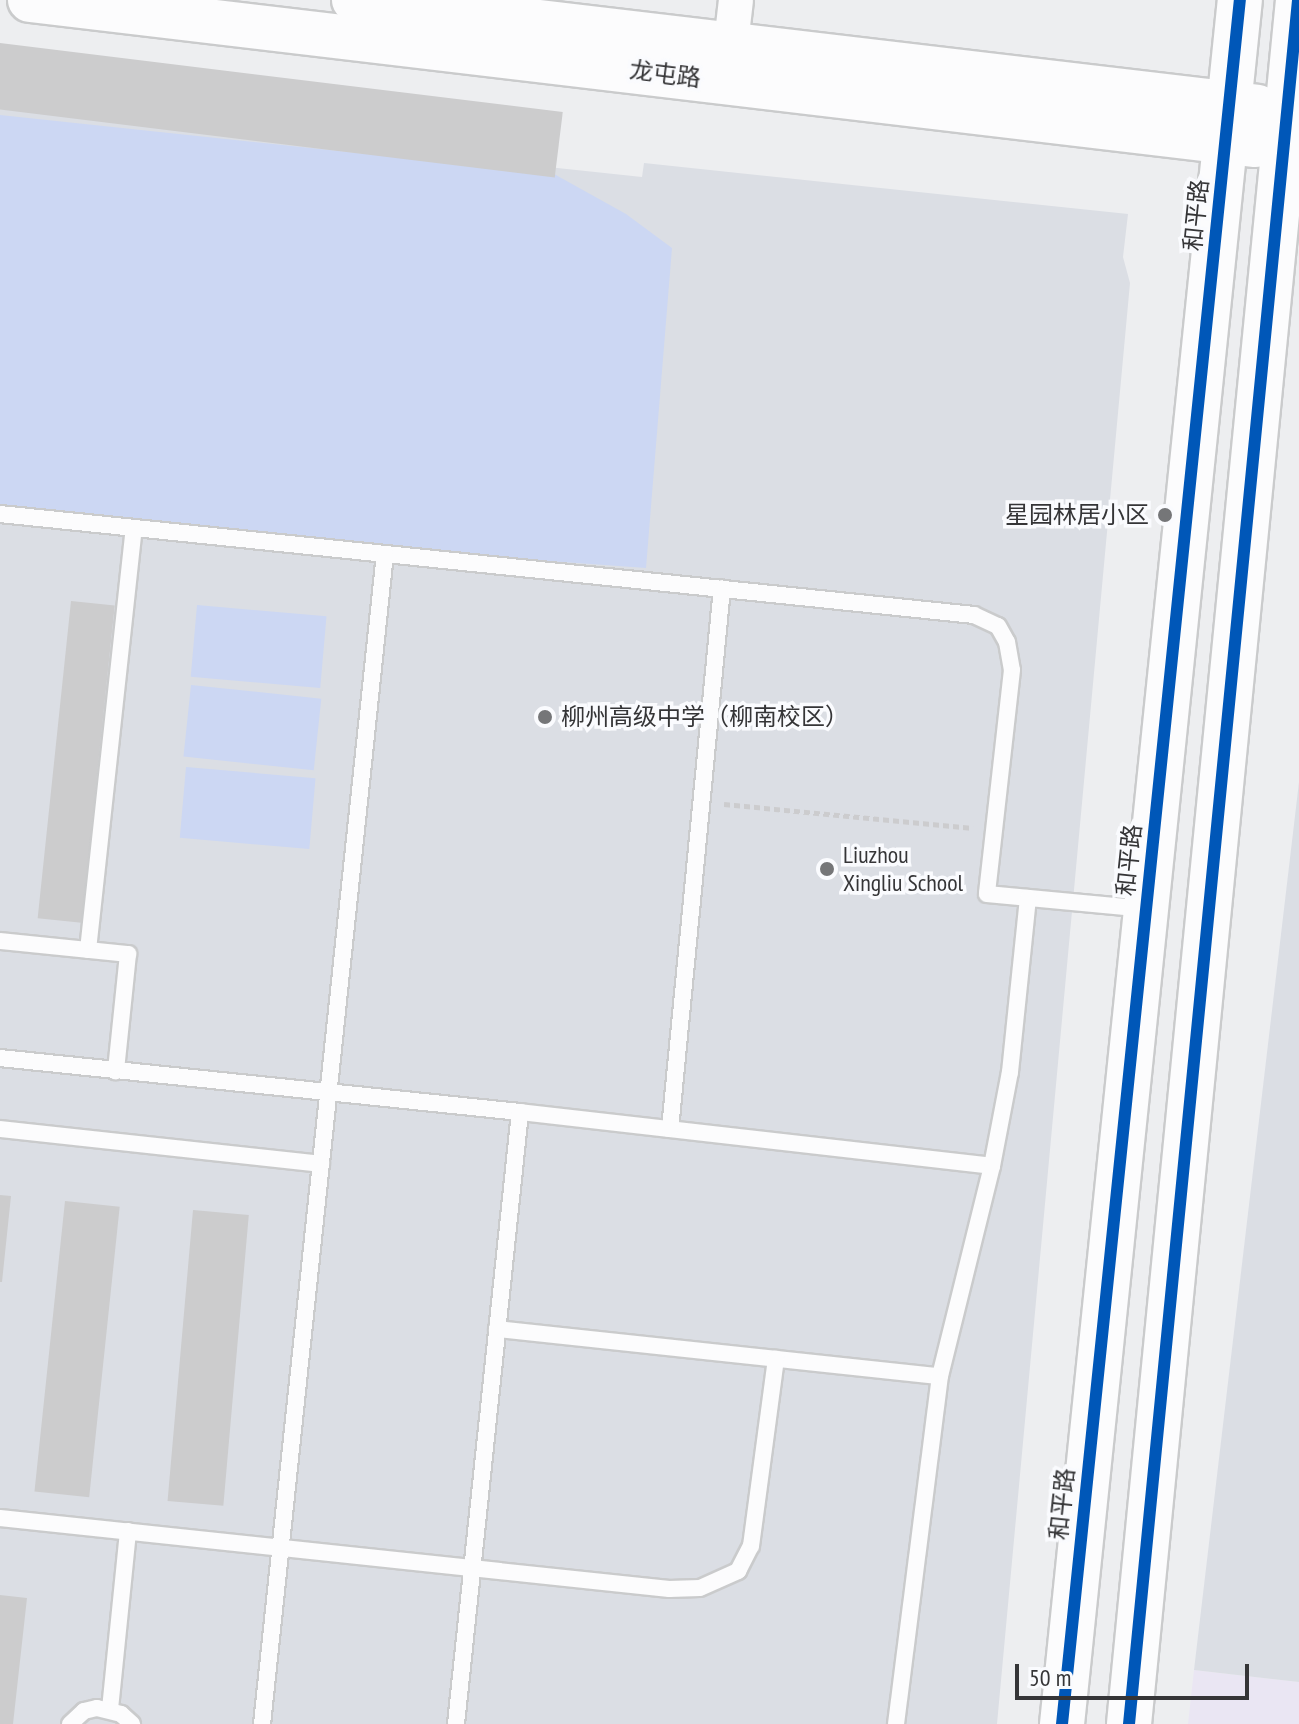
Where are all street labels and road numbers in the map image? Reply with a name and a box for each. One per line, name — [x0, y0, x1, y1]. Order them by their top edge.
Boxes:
street label: 龙屯路 — [628, 55, 702, 93]
street label: 和平路 — [1178, 178, 1214, 252]
street label: 和平路 — [1111, 823, 1147, 897]
street label: 和平路 — [1044, 1467, 1080, 1541]

